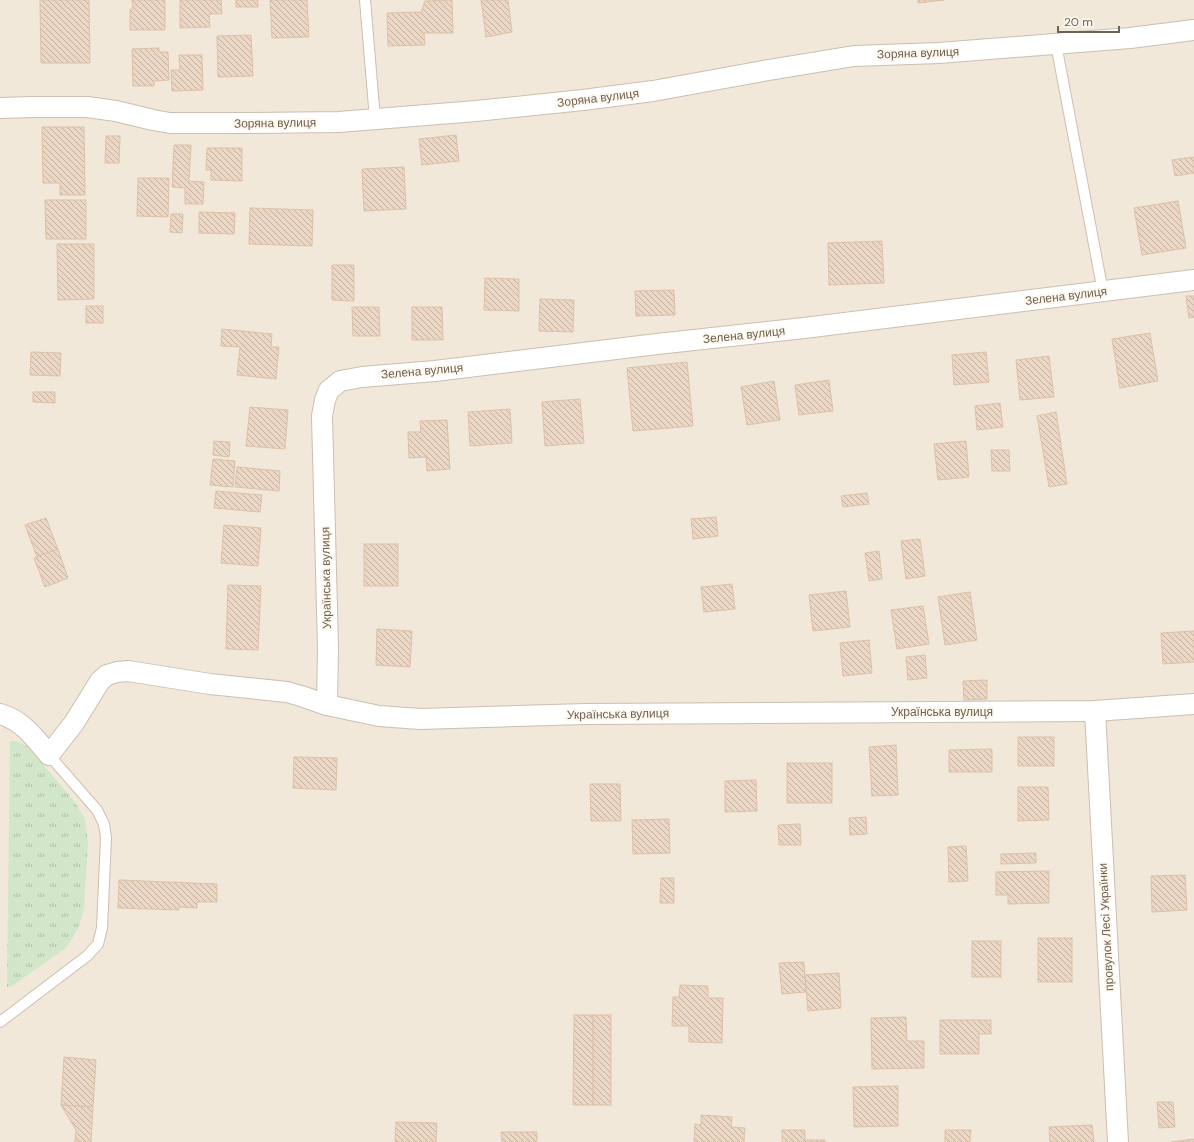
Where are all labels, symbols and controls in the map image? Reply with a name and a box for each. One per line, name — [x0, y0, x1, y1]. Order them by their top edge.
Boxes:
scale bar — [1058, 8, 1119, 34]
text: 20 m — [1064, 14, 1093, 30]
street label: Зоряна вулиця — [877, 44, 959, 62]
street label: Зоряна вулиця — [556, 85, 640, 111]
street label: Зоряна вулиця — [234, 114, 316, 132]
street label: Зелена вулиця — [1024, 283, 1108, 309]
street label: Зелена вулиця — [702, 323, 786, 347]
street label: Зелена вулиця — [380, 359, 464, 383]
street label: Українська вулиця — [317, 527, 335, 629]
street label: Українська вулиця — [891, 704, 993, 720]
street label: Українська вулиця — [567, 705, 669, 723]
street label: провулок Лесі Українки — [1095, 863, 1117, 991]

